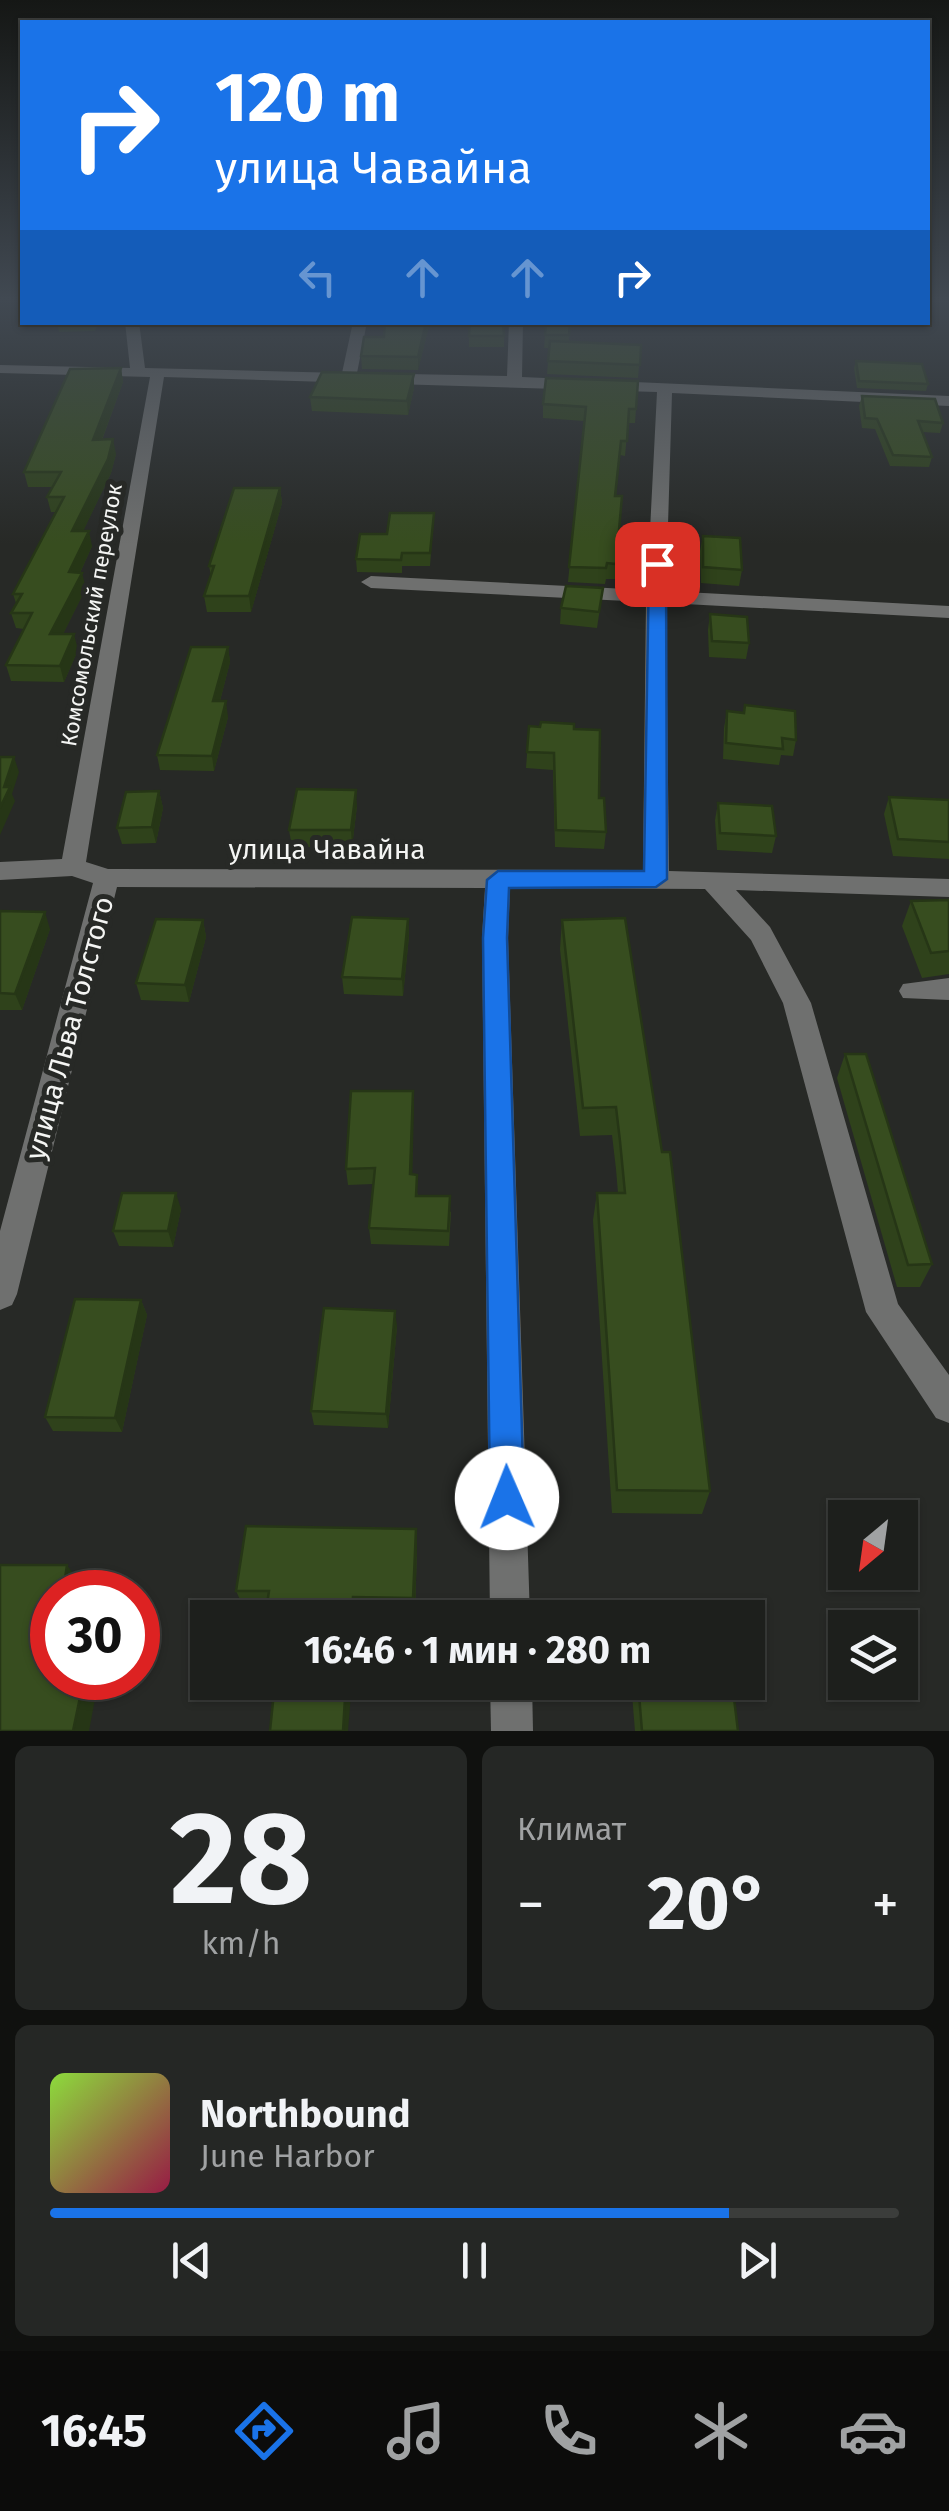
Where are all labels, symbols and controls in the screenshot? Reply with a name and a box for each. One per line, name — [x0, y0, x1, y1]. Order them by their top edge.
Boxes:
text: 120 m — [215, 56, 400, 140]
icon: right — [50, 60, 180, 190]
text: улица Чавайна — [215, 141, 532, 195]
icon: left — [290, 250, 345, 305]
icon: ahead — [395, 250, 450, 305]
icon: ahead — [500, 250, 555, 305]
icon: right — [605, 250, 660, 305]
street label: Комсомольский переулок — [55, 481, 128, 749]
pin — [615, 522, 700, 607]
icon: arrive — [630, 537, 685, 592]
street label: улица Чавайна — [228, 833, 426, 866]
street label: улица Льва Толстого — [18, 893, 120, 1163]
position arrow — [455, 1446, 559, 1550]
north arrow — [828, 1500, 918, 1590]
map controls — [828, 1500, 918, 1700]
speed limit sign: 30 — [30, 1570, 160, 1700]
button: layers — [828, 1610, 918, 1700]
text: 16:46 · 1 мин · 280 m — [304, 1627, 651, 1673]
text: 28 — [170, 1781, 312, 1937]
text: Климат — [517, 1810, 626, 1848]
text: 20° — [647, 1859, 769, 1949]
text: − — [517, 1872, 545, 1938]
text: + — [872, 1872, 899, 1938]
text: km/h — [201, 1924, 281, 1962]
text: Northbound — [200, 2091, 411, 2137]
text: June Harbor — [200, 2137, 375, 2175]
icon: previous — [164, 2233, 219, 2288]
icon: pause — [447, 2233, 502, 2288]
icon: next — [730, 2233, 785, 2288]
icon: directions — [229, 2396, 299, 2466]
icon: music — [381, 2396, 451, 2466]
icon: phone — [534, 2396, 604, 2466]
icon: climate — [686, 2396, 756, 2466]
icon: car — [838, 2396, 908, 2466]
text: 16:45 — [41, 2404, 147, 2458]

